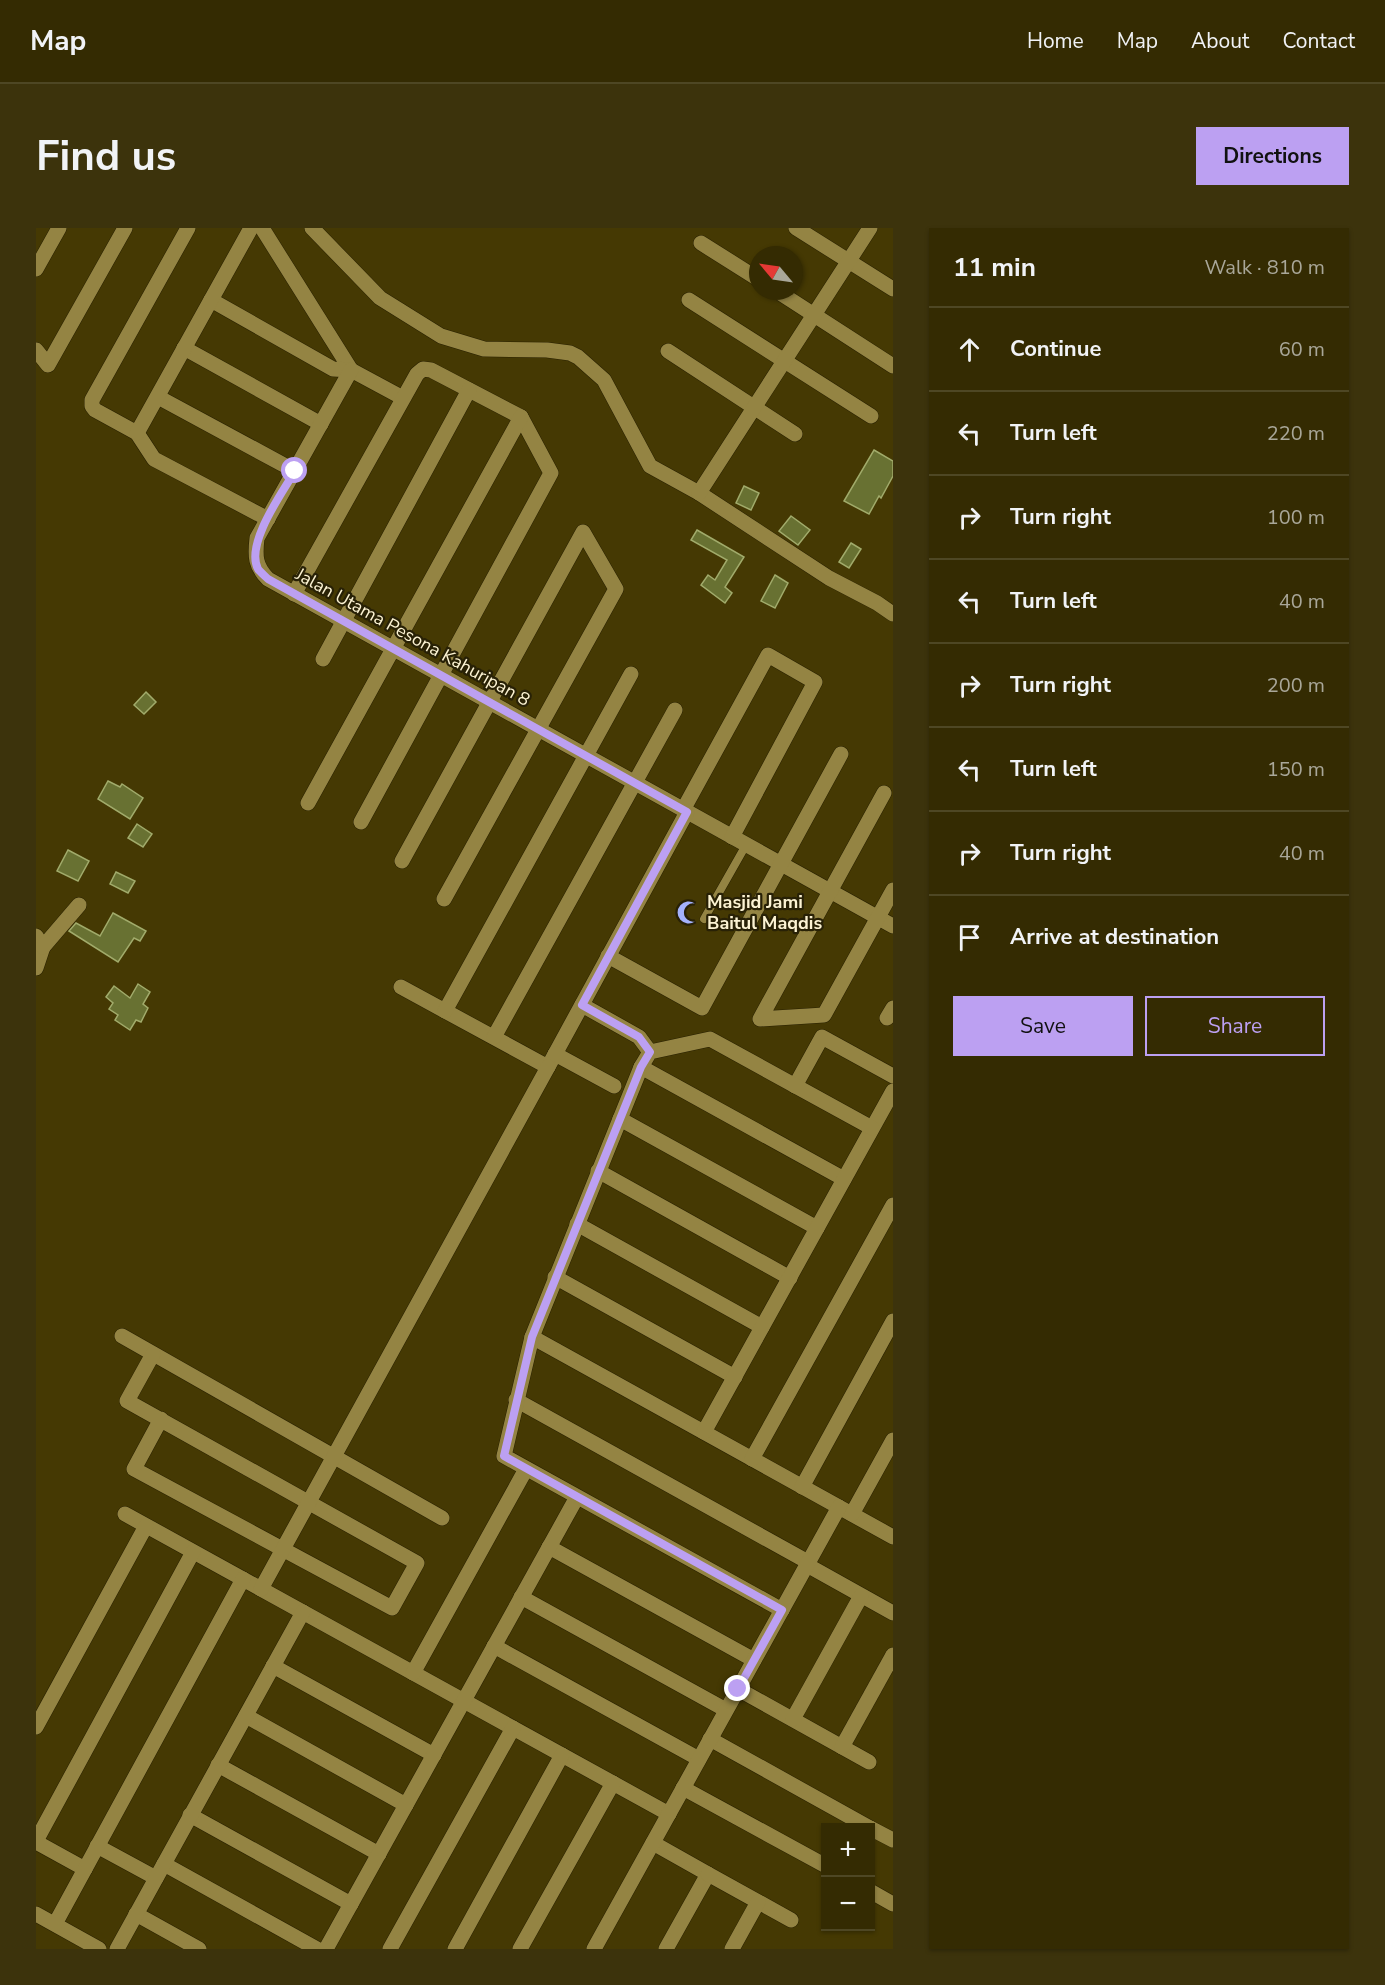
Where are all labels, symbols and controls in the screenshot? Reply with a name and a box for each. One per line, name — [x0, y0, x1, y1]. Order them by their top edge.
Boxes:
text: Map — [30, 22, 86, 60]
text: Home — [1027, 27, 1084, 55]
text: Map — [1117, 27, 1158, 55]
text: About — [1191, 27, 1249, 55]
text: Contact — [1282, 27, 1355, 55]
button: Directions — [1196, 127, 1349, 185]
text: Find us — [36, 128, 176, 185]
north arrow — [749, 246, 803, 300]
text: 11 min — [953, 250, 1036, 285]
text: Walk · 810 m — [1205, 254, 1325, 281]
icon: ahead — [953, 333, 986, 366]
text: Continue — [1010, 334, 1101, 364]
text: 60 m — [1279, 336, 1325, 363]
icon: left — [953, 417, 986, 450]
text: Turn left — [1010, 418, 1097, 448]
text: 220 m — [1267, 420, 1325, 447]
route start — [281, 457, 307, 483]
icon: right — [953, 501, 986, 534]
text: Turn right — [1010, 502, 1111, 532]
text: 100 m — [1267, 504, 1325, 531]
street label: Jalan Utama Pesona Kahuripan 8 — [291, 562, 535, 712]
icon: left — [953, 585, 986, 618]
text: Turn left — [1010, 586, 1097, 616]
text: 40 m — [1279, 588, 1325, 615]
icon: right — [953, 669, 986, 702]
text: Turn right — [1010, 670, 1111, 700]
text: 200 m — [1267, 672, 1325, 699]
icon: left — [953, 753, 986, 786]
text: Turn left — [1010, 754, 1097, 784]
text: 150 m — [1267, 756, 1325, 783]
icon: right — [953, 837, 986, 870]
text: Turn right — [1010, 838, 1111, 868]
text: 40 m — [1279, 840, 1325, 867]
place label: Masjid Jami Baitul Maqdis — [707, 890, 822, 935]
mosque icon: Masjid Jami Baitul Maqdis — [676, 899, 702, 925]
icon: arrive — [953, 921, 986, 954]
text: Arrive at destination — [1010, 922, 1219, 952]
button: Save — [953, 996, 1133, 1056]
button: Share — [1145, 996, 1325, 1056]
route end — [724, 1675, 750, 1701]
map controls — [821, 1823, 875, 1931]
button: + — [821, 1823, 875, 1877]
button: − — [821, 1877, 875, 1931]

